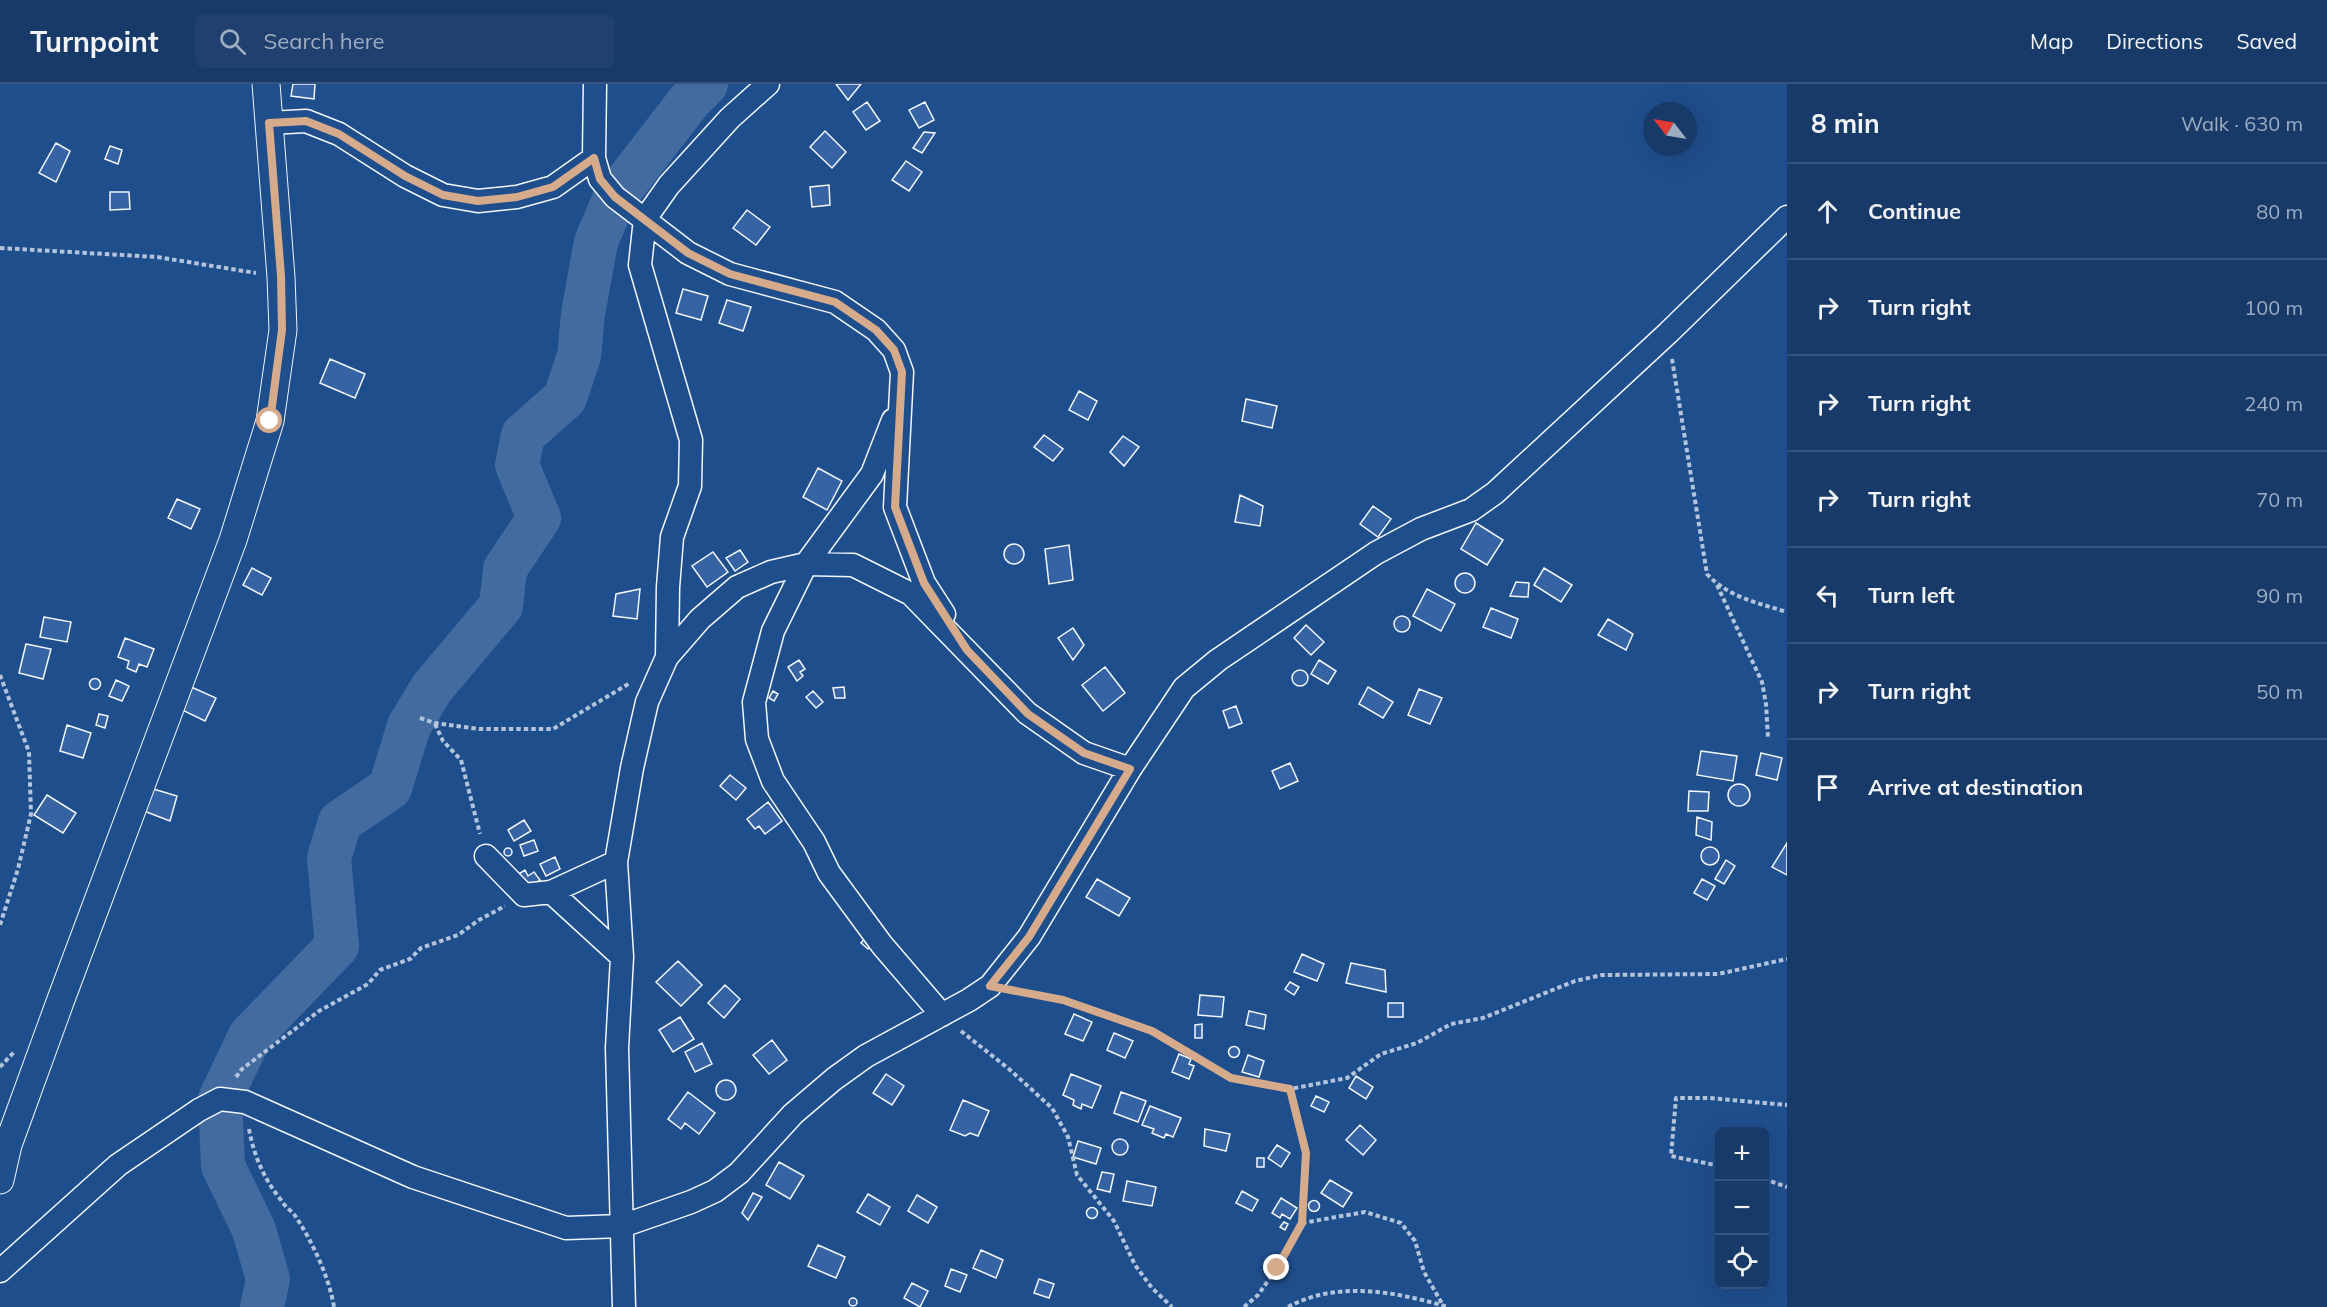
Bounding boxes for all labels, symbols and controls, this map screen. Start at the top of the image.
search box [195,14,615,68]
text: Turnpoint [30,24,159,59]
icon: search [216,25,249,58]
text: Search here [264,27,384,55]
text: Map [2030,28,2073,54]
text: Directions [2106,28,2203,54]
text: Saved [2236,28,2297,54]
north arrow [1643,102,1697,156]
text: 8 min [1811,107,1880,140]
text: Walk · 630 m [2181,111,2303,136]
icon: ahead [1811,195,1844,228]
text: Continue [1868,197,1961,225]
text: 80 m [2256,199,2303,224]
icon: right [1811,291,1844,324]
text: Turn right [1868,293,1971,321]
text: 100 m [2244,295,2303,320]
icon: right [1811,387,1844,420]
text: Turn right [1868,389,1971,417]
text: 240 m [2244,391,2303,416]
route start [256,407,282,433]
icon: right [1811,483,1844,516]
text: Turn right [1868,485,1971,513]
text: 70 m [2256,487,2303,512]
icon: left [1811,579,1844,612]
text: Turn left [1868,581,1955,609]
text: 90 m [2256,583,2303,608]
icon: right [1811,675,1844,708]
text: Turn right [1868,677,1971,705]
text: 50 m [2256,679,2303,704]
icon: arrive [1811,771,1844,804]
text: Arrive at destination [1868,773,2083,801]
map controls [1715,1127,1769,1289]
button: + [1715,1127,1769,1181]
button: − [1715,1181,1769,1235]
button: locate [1715,1235,1769,1289]
route end [1263,1254,1289,1280]

